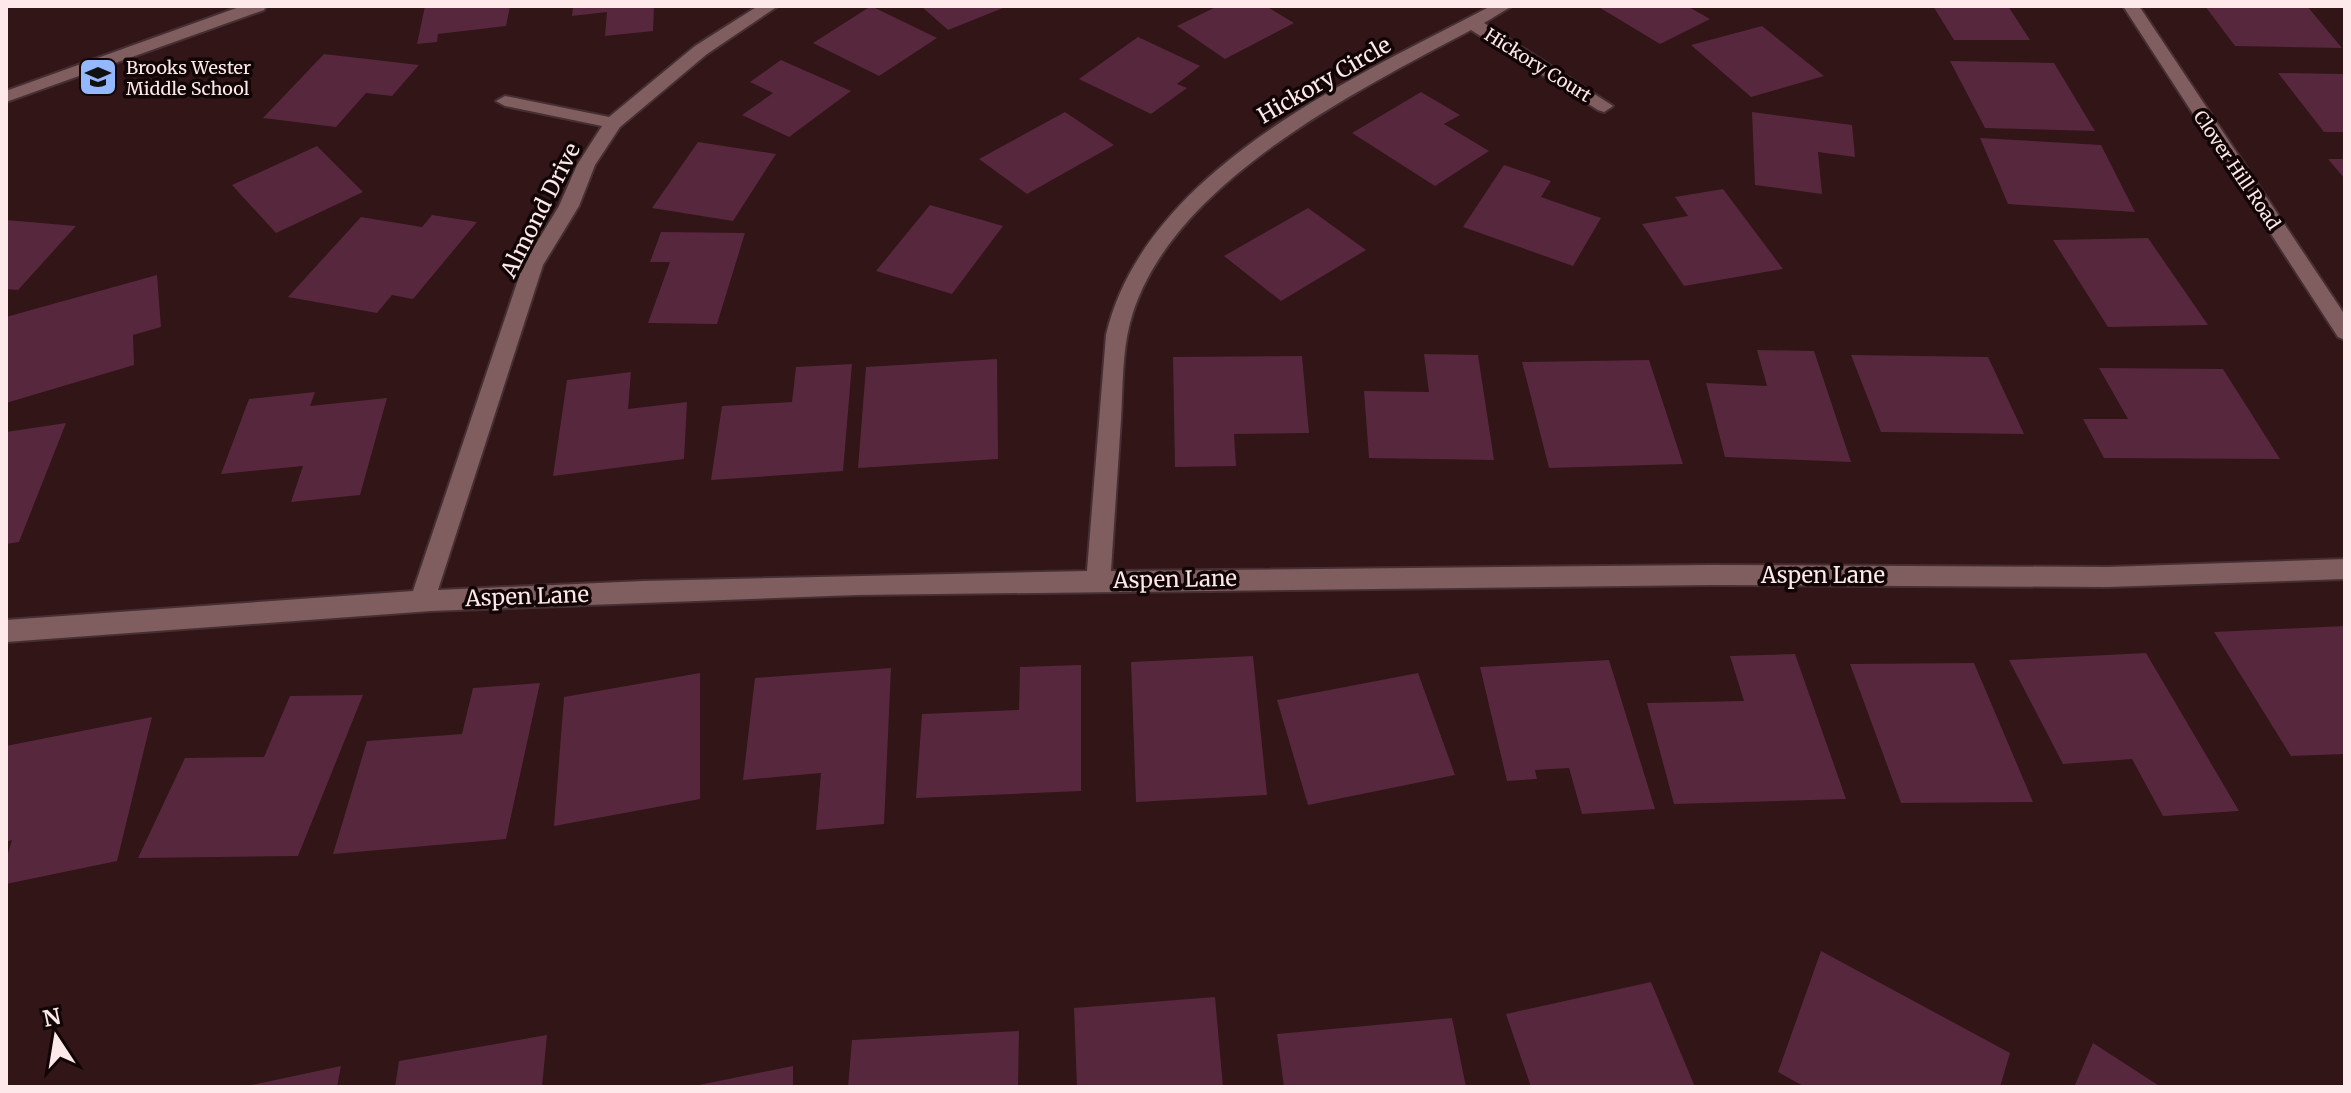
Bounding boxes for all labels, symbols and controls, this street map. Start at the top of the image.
street label: Hickory Court [1480,23,1596,107]
street label: Hickory Circle [1252,30,1396,130]
school or university icon: Brooks Wester Middle School [77,56,119,98]
place label: Brooks Wester Middle School [126,56,251,100]
street label: Clover Hill Road [2189,106,2285,234]
street label: Almond Drive [494,138,586,283]
street label: Aspen Lane [1760,561,1885,589]
street label: Aspen Lane [1112,564,1237,594]
street label: Aspen Lane [464,580,589,612]
north arrow [16,997,96,1077]
text: N [40,1002,64,1033]

